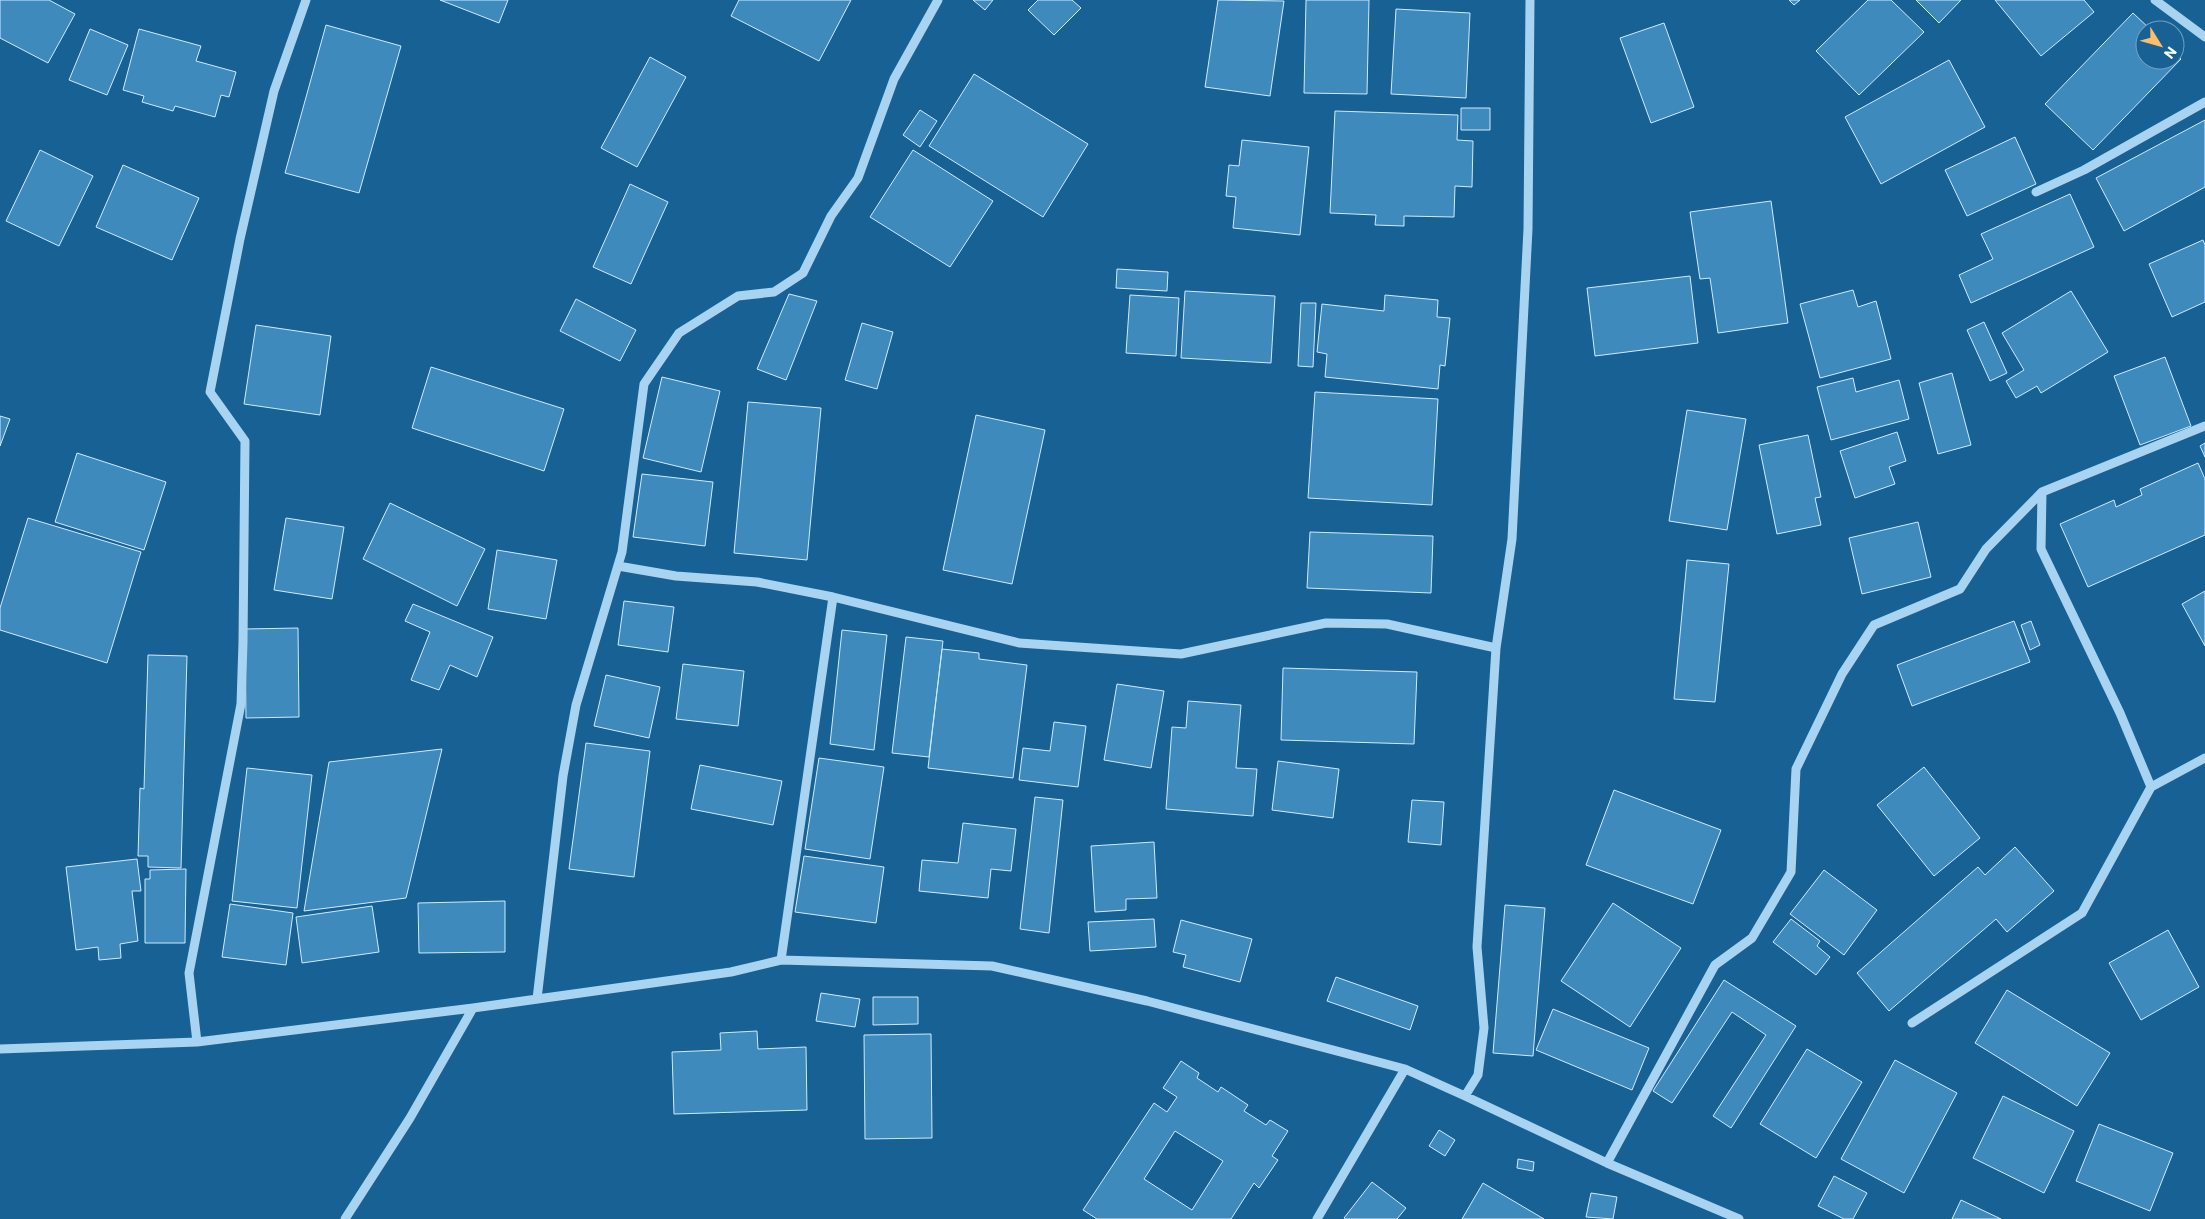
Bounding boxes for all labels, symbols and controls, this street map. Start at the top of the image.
north arrow [2135,20,2185,70]
text: N [2161,44,2181,62]

